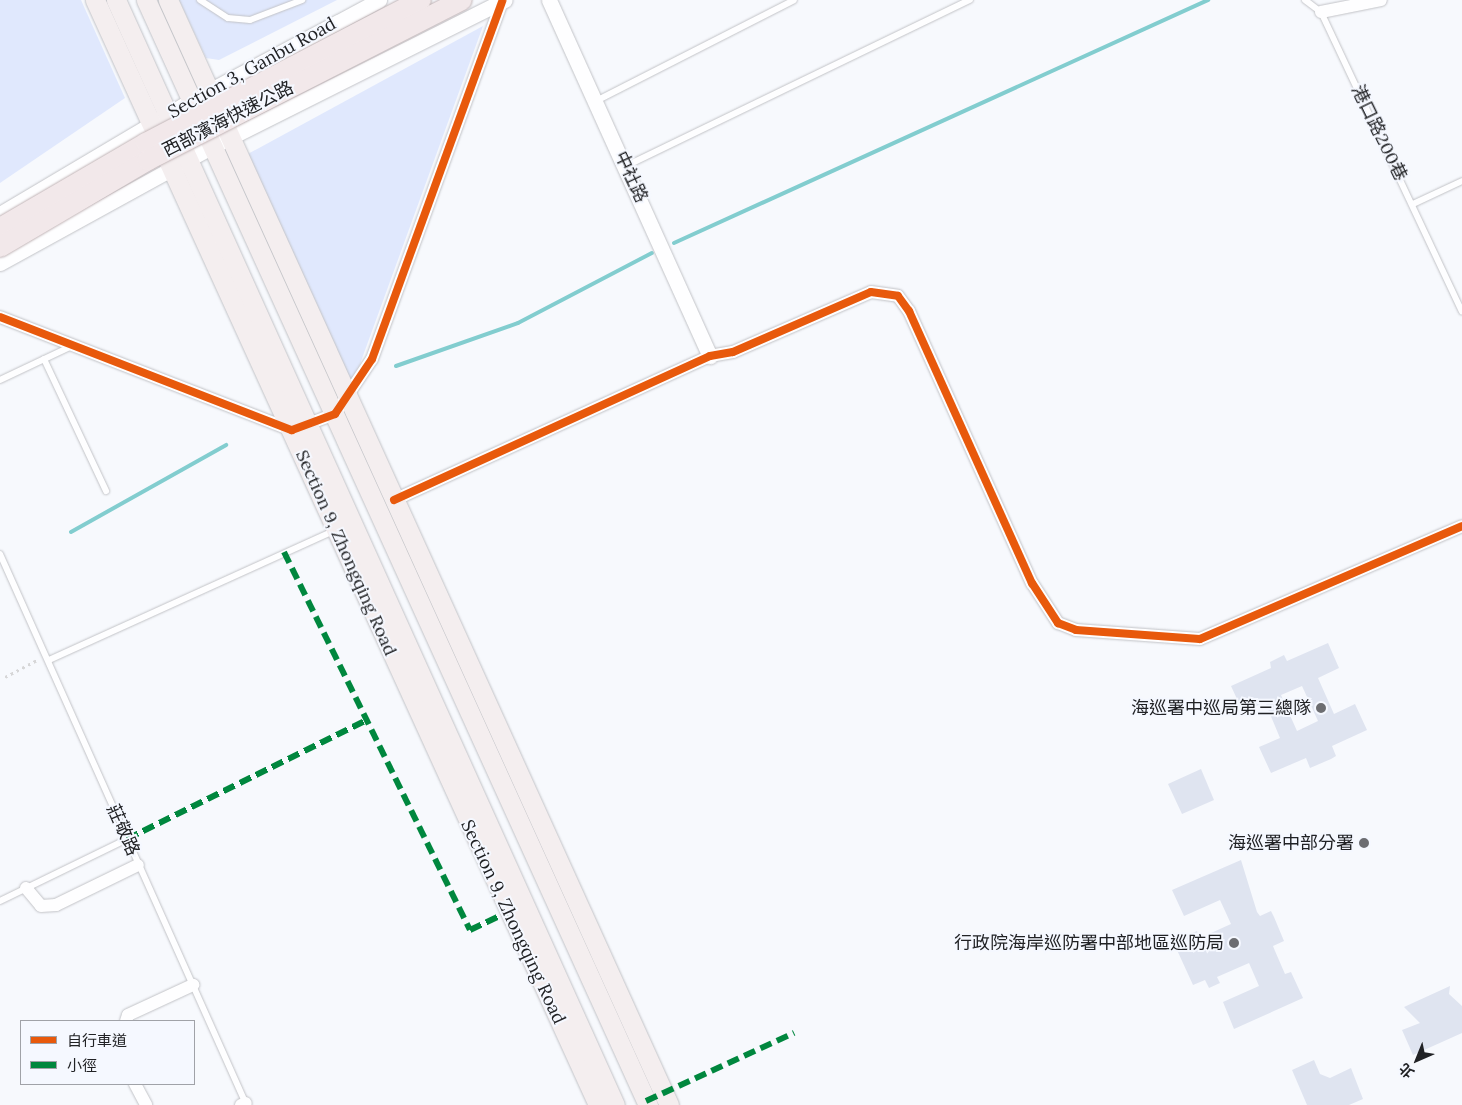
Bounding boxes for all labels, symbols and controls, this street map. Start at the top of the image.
street label: Section 3, Ganbu Road [164,13,340,123]
street label: 西部濱海快速公路 [159,77,297,161]
street label: 港口路200巷 [1346,82,1412,184]
street label: 中社路 [610,148,652,206]
street label: Section 9, Zhongqing Road [291,447,401,659]
place label: 海巡署中巡局第三總隊 [1131,697,1311,719]
marker: 海巡署中巡局第三總隊 [1315,702,1327,714]
street label: 莊敬路 [102,801,144,859]
street label: Section 9, Zhongqing Road [456,816,570,1028]
place label: 海巡署中部分署 [1228,832,1354,854]
marker: 海巡署中部分署 [1358,837,1370,849]
place label: 行政院海岸巡防署中部地區巡防局 [954,932,1224,954]
marker: 行政院海岸巡防署中部地區巡防局 [1228,937,1240,949]
legend [20,1020,195,1085]
text: 自行車道 [67,1031,127,1050]
north arrow [1392,1035,1442,1085]
text: 小徑 [67,1056,97,1075]
text: 北 [1395,1059,1418,1082]

